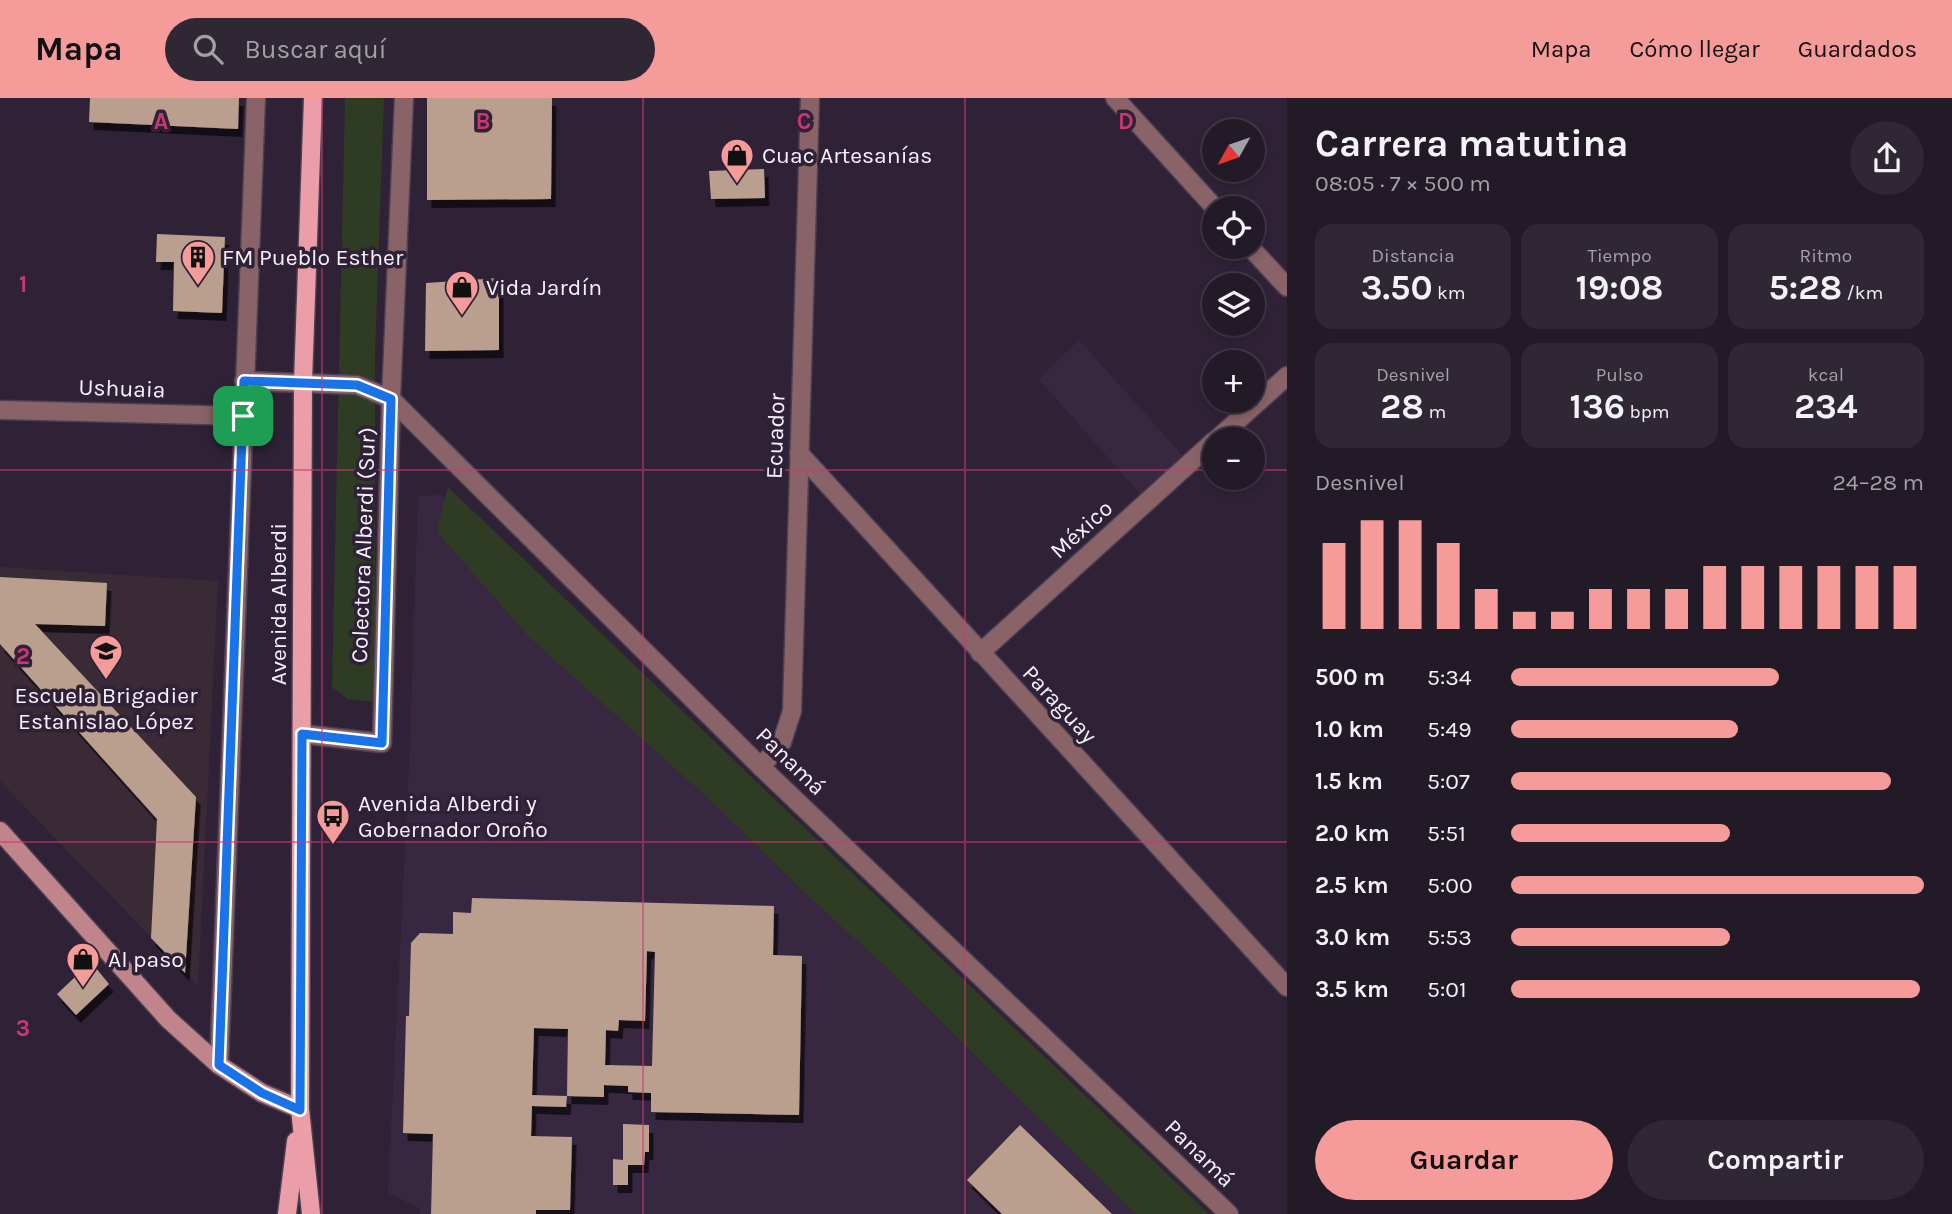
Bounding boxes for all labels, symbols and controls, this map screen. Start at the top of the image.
search box [165,18,655,81]
text: Mapa [35,30,123,68]
icon: search [189,30,227,68]
text: Buscar aquí [245,34,386,65]
text: Mapa [1531,35,1591,63]
text: Cómo llegar [1629,35,1760,63]
text: Guardados [1798,35,1917,63]
text: A [154,108,168,135]
text: B [476,108,490,135]
text: C [797,108,811,135]
text: D [1118,108,1134,135]
north arrow [1202,119,1265,182]
map controls [1202,119,1265,490]
text: Carrera matutina [1315,121,1629,166]
button: share [1850,121,1924,195]
shop icon: Cuac Artesanías [718,136,756,185]
place label: Cuac Artesanías [762,142,932,169]
text: 08:05 · 7 × 500 m [1315,170,1491,197]
button: locate [1202,196,1265,259]
building icon: FM Pueblo Esther [179,238,217,287]
place label: FM Pueblo Esther [222,244,404,271]
text: Distancia [1372,245,1455,267]
text: Tiempo [1587,245,1652,267]
text: Ritmo [1800,245,1852,267]
text: 3.50 [1361,267,1433,308]
text: 19:08 [1575,267,1664,308]
text: 5:28 [1768,267,1842,308]
shop icon: Vida Jardín [443,268,481,317]
text: 1 [19,271,27,298]
button: layers [1202,273,1265,336]
place label: Vida Jardín [486,274,602,301]
text: km [1433,282,1466,304]
text: /km [1842,282,1883,304]
button: + [1202,350,1265,413]
text: Desnivel [1376,364,1450,386]
text: Pulso [1596,364,1643,386]
text: kcal [1808,364,1844,386]
street label: Ushuaia [78,373,166,404]
pin [213,386,273,446]
text: 28 [1380,386,1424,427]
text: 136 [1569,386,1625,427]
text: 234 [1794,386,1858,427]
street label: Ecuador [761,392,791,479]
icon: arrive [224,397,262,435]
text: m [1424,401,1446,423]
text: bpm [1625,401,1670,423]
street label: Colectora Alberdi (Sur) [346,426,381,664]
button: − [1202,427,1265,490]
text: Desnivel [1315,469,1405,496]
text: 24–28 m [1833,469,1924,496]
street label: México [1045,494,1118,564]
street label: Avenida Alberdi [265,523,292,685]
school or university icon: Escuela Brigadier Estanislao López [87,632,125,681]
text: 2 [16,643,30,670]
street label: Paraguay [1017,660,1103,749]
text: 500 m [1315,664,1385,691]
text: 5:34 [1427,664,1472,691]
place label: Escuela Brigadier Estanislao López [15,682,198,735]
text: 1.0 km [1315,716,1384,743]
text: 5:49 [1427,716,1471,743]
street label: Panamá [750,722,831,801]
text: 1.5 km [1315,768,1383,795]
text: 5:07 [1427,768,1470,795]
place label: Avenida Alberdi y Gobernador Oroño [358,790,548,843]
bus stop icon: Avenida Alberdi y Gobernador Oroño [314,797,352,846]
text: 2.0 km [1315,820,1390,847]
text: 5:51 [1427,820,1466,847]
text: 2.5 km [1315,872,1389,899]
text: 5:00 [1427,872,1473,899]
text: 3.0 km [1315,924,1390,951]
text: 5:53 [1427,924,1472,951]
shop icon: Al paso [64,940,102,989]
place label: Al paso [108,946,184,973]
text: 3.5 km [1315,976,1389,1003]
text: 5:01 [1427,976,1467,1003]
text: 3 [16,1015,30,1042]
street label: Panamá [1159,1114,1240,1193]
button: Guardar [1315,1120,1613,1200]
button: Compartir [1627,1120,1924,1200]

